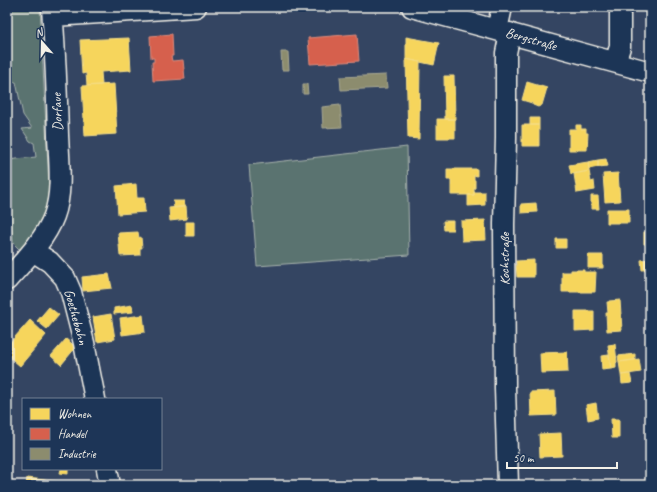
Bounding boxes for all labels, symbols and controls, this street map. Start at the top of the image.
north arrow [22,22,62,62]
text: N [33,24,46,40]
street label: Bergstraße [504,24,560,55]
street label: Dorfaue [48,91,66,131]
street label: Kochstraße [496,231,513,285]
street label: Goethebahn [60,287,92,347]
legend [22,398,162,470]
text: Wohnen [58,406,92,422]
text: Handel [58,426,88,442]
scale bar [507,444,617,470]
text: Industrie [58,446,97,462]
text: 50 m [513,450,535,466]

